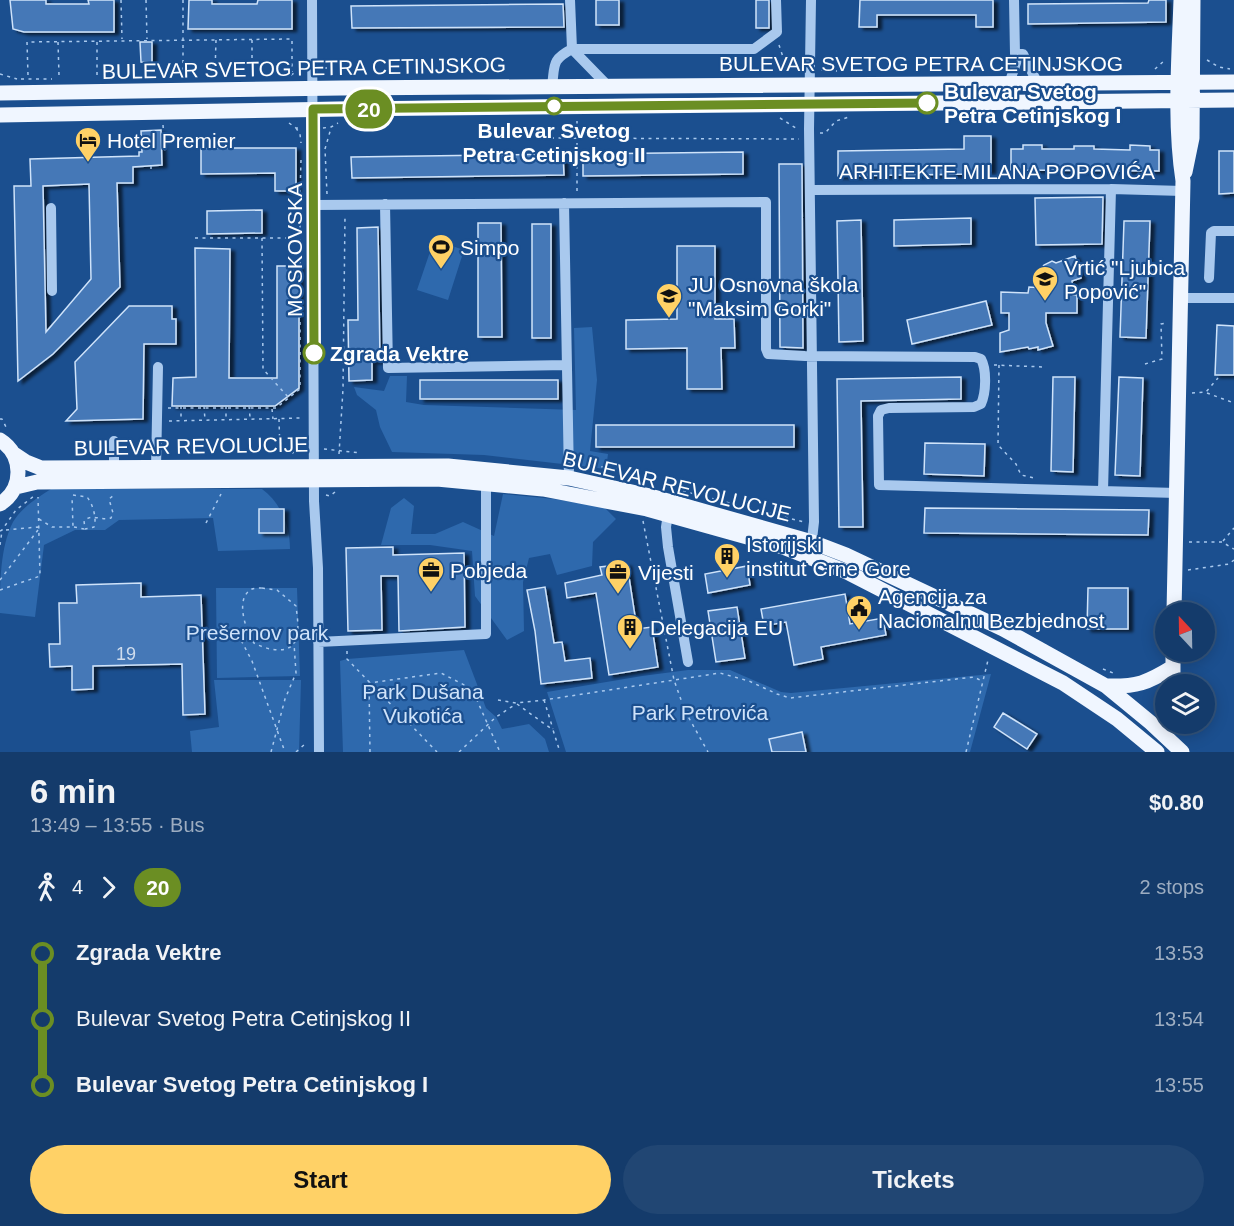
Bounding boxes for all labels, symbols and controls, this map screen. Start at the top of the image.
street label: BULEVAR SVETOG PETRA CETINJSKOG [719,52,1123,75]
street label: BULEVAR SVETOG PETRA CETINJSKOG [102,53,506,83]
place label: Bulevar Svetog Petra Cetinjskog I [944,80,1121,127]
line badge: 20 [342,90,396,128]
marker: Bulevar Svetog Petra Cetinjskog I [916,92,938,114]
marker: Bulevar Svetog Petra Cetinjskog II [545,97,563,115]
text: 20 [357,98,381,121]
place label: Bulevar Svetog Petra Cetinjskog II [462,119,646,166]
hotel icon: Hotel Premier [73,125,103,163]
place label: Hotel Premier [107,129,235,152]
street label: ARHITEKTE MILANA POPOVIĆA [839,160,1155,183]
street label: MOSKOVSKA [283,183,306,317]
sports icon: Simpo [426,232,456,270]
place label: Simpo [460,236,520,259]
place label: Vrtić "Ljubica Popović" [1064,256,1185,303]
school or university icon: Vrtić "Ljubica Popović" [1030,264,1060,302]
place label: JU Osnovna škola "Maksim Gorki" [688,273,859,320]
school or university icon: JU Osnovna škola "Maksim Gorki" [654,281,684,319]
marker: Zgrada Vektre [303,342,325,364]
place label: Zgrada Vektre [330,342,469,365]
street label: BULEVAR REVOLUCIJE [74,432,308,460]
street label: BULEVAR REVOLUCIJE [561,447,793,525]
place label: Istorijski institut Crne Gore [746,533,911,580]
building icon: Istorijski institut Crne Gore [712,541,742,579]
office icon: Pobjeda [416,555,446,593]
office icon: Vijesti [603,557,633,595]
place label: Pobjeda [450,559,527,582]
place label: Vijesti [638,561,694,584]
place label: Agencija za Nacionalnu Bezbjednost [878,585,1105,632]
public building icon: Agencija za Nacionalnu Bezbjednost [844,593,874,631]
north arrow [1155,602,1215,662]
map controls [1155,602,1215,734]
building icon: Delegacija EU [615,612,645,650]
place label: Delegacija EU [650,616,783,639]
park label: Prešernov park [186,621,329,644]
house number: 19 [116,644,136,664]
button: layers [1155,674,1215,734]
park label: Park Dušana Vukotića [362,680,484,727]
park label: Park Petrovića [632,701,769,724]
text: 6 min [30,773,116,810]
text: $0.80 [1149,790,1204,815]
text: 13:49 – 13:55 · Bus [30,814,205,836]
icon: walk [30,871,63,904]
icon: forward [92,871,125,904]
text: 4 [72,876,83,898]
text: 20 [146,876,169,899]
text: 2 stops [1140,876,1204,898]
text: Zgrada Vektre [76,940,222,965]
text: 13:53 [1154,942,1204,964]
text: Bulevar Svetog Petra Cetinjskog II [76,1006,411,1031]
text: 13:54 [1154,1008,1204,1030]
text: Bulevar Svetog Petra Cetinjskog I [76,1072,428,1097]
text: 13:55 [1154,1074,1204,1096]
button: Start [30,1145,611,1214]
button: Tickets [623,1145,1204,1214]

